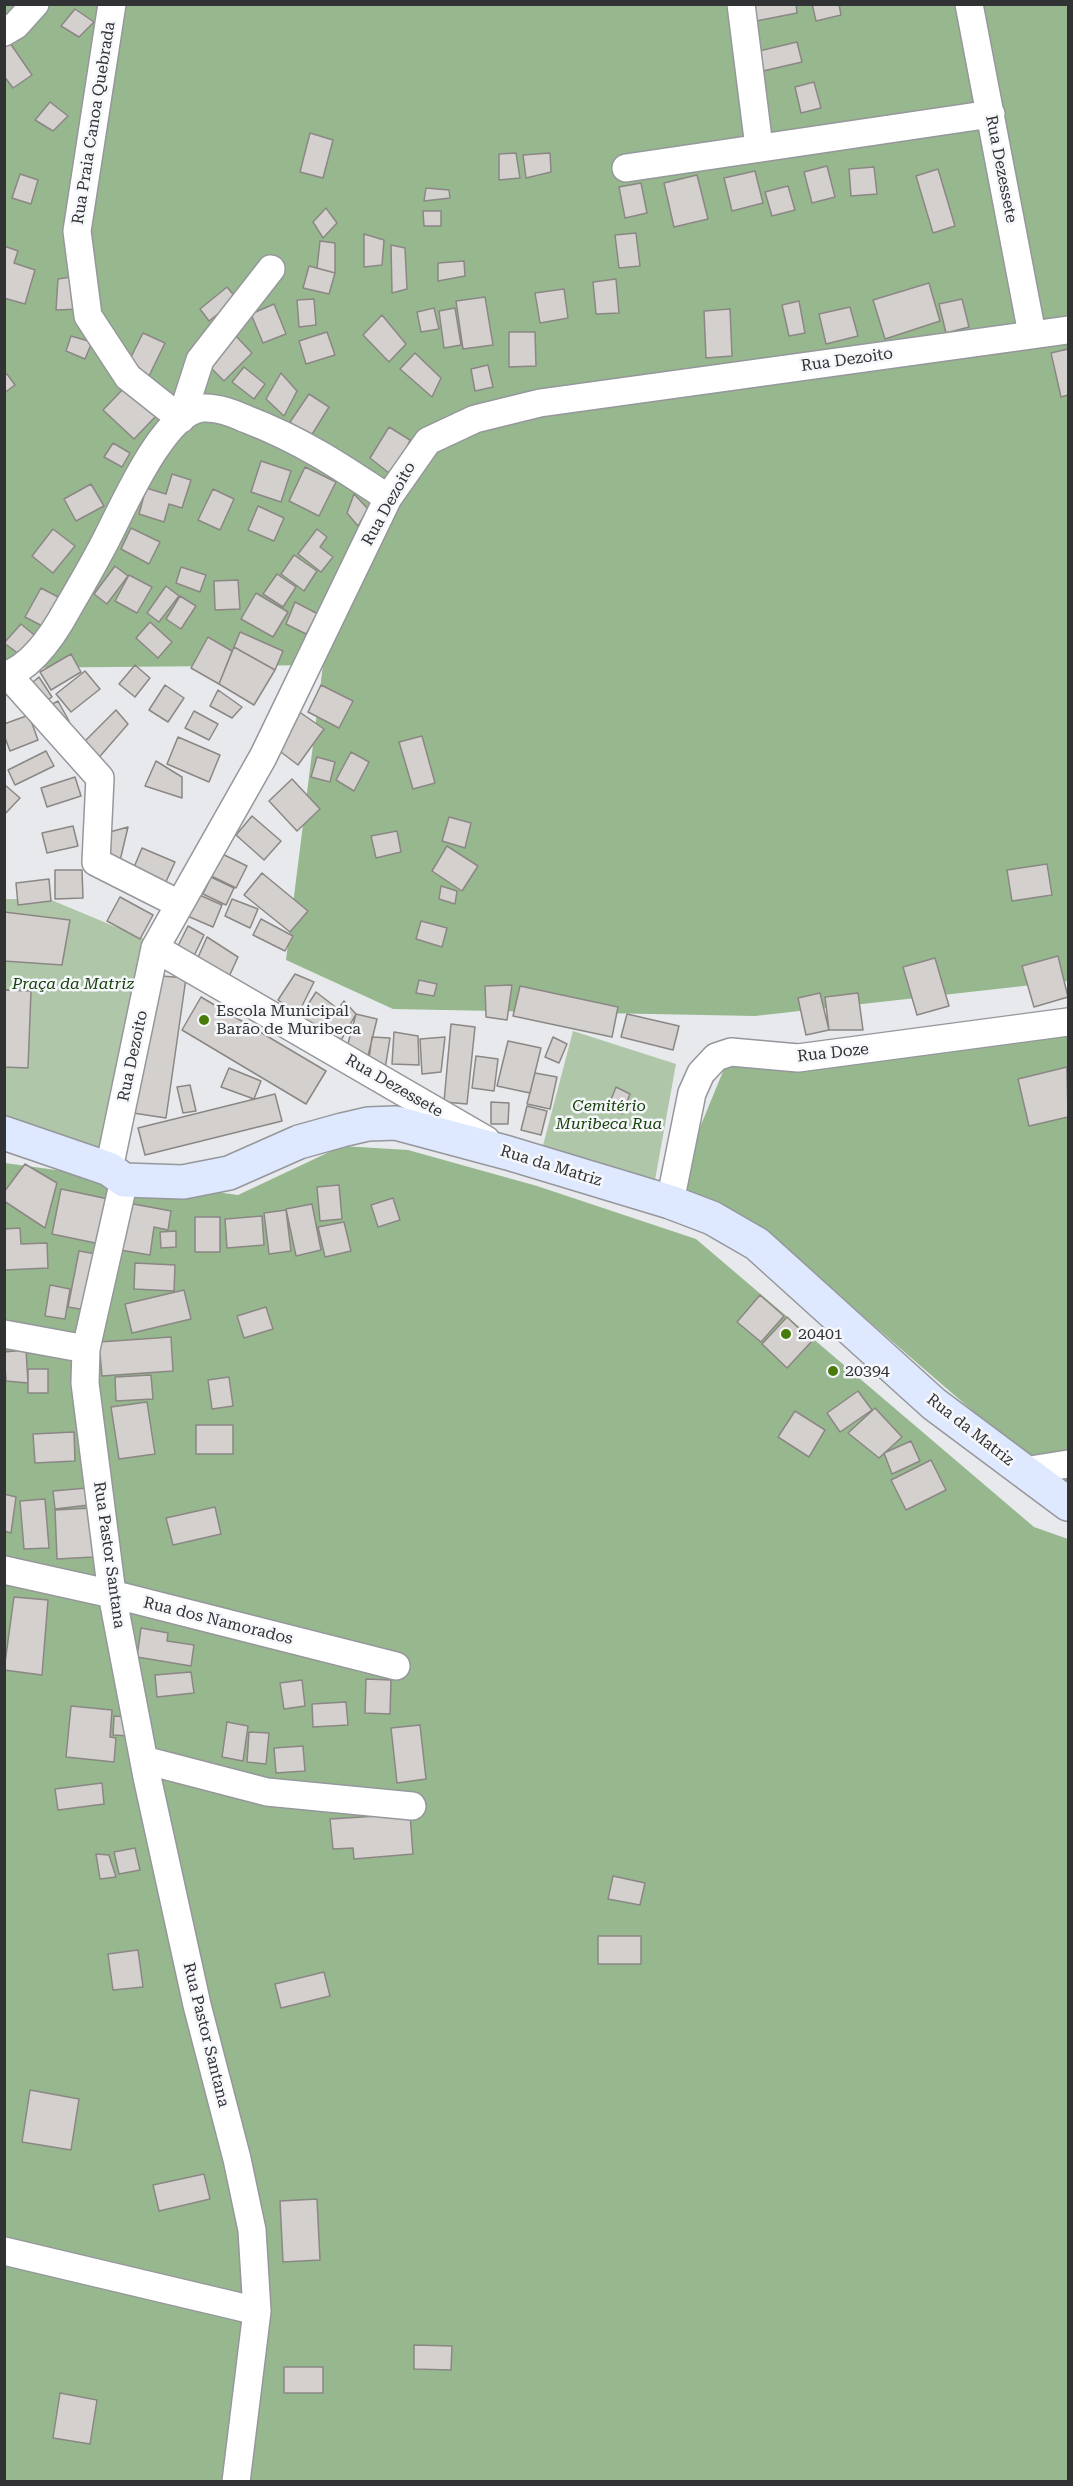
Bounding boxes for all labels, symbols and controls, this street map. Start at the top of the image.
street label: Rua Praia Canoa Quebrada [68,20,120,226]
street label: Rua Dezessete [981,113,1021,225]
street label: Rua Dezoito [800,344,894,376]
street label: Rua Dezoito [358,459,420,549]
park label: Praça da Matriz [12,974,134,994]
place label: Escola Municipal Barão de Muribeca [216,1001,361,1039]
street label: Rua Dezoito [114,1009,152,1103]
marker: Escola Municipal Barão de Muribeca [197,1013,211,1027]
street label: Rua Doze [796,1040,870,1066]
street label: Rua Dezessete [342,1050,446,1122]
park label: Cemitério Muribeca Rua [556,1096,662,1134]
street label: Rua da Matriz [498,1141,604,1191]
place label: 20401 [798,1324,843,1344]
marker: 20401 [779,1327,793,1341]
place label: 20394 [845,1361,890,1381]
marker: 20394 [826,1364,840,1378]
street label: Rua da Matriz [923,1390,1017,1470]
street label: Rua Pastor Santana [89,1480,129,1630]
street label: Rua dos Namorados [141,1593,295,1649]
street label: Rua Pastor Santana [179,1961,233,2109]

